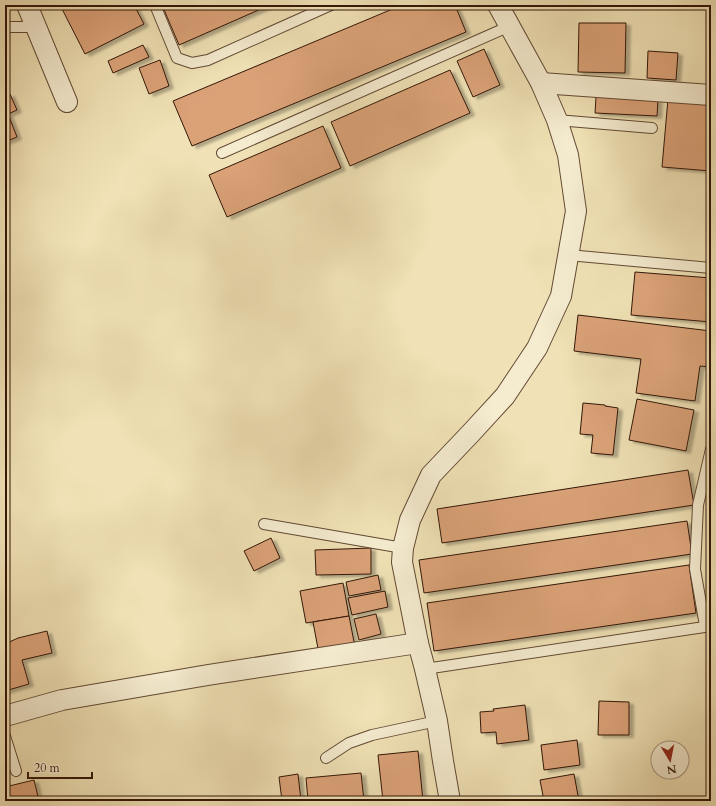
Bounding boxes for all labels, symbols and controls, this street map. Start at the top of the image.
north arrow [650,740,690,780]
scale bar [28,754,92,780]
text: 20 m [34,760,61,776]
text: N [665,761,678,778]

